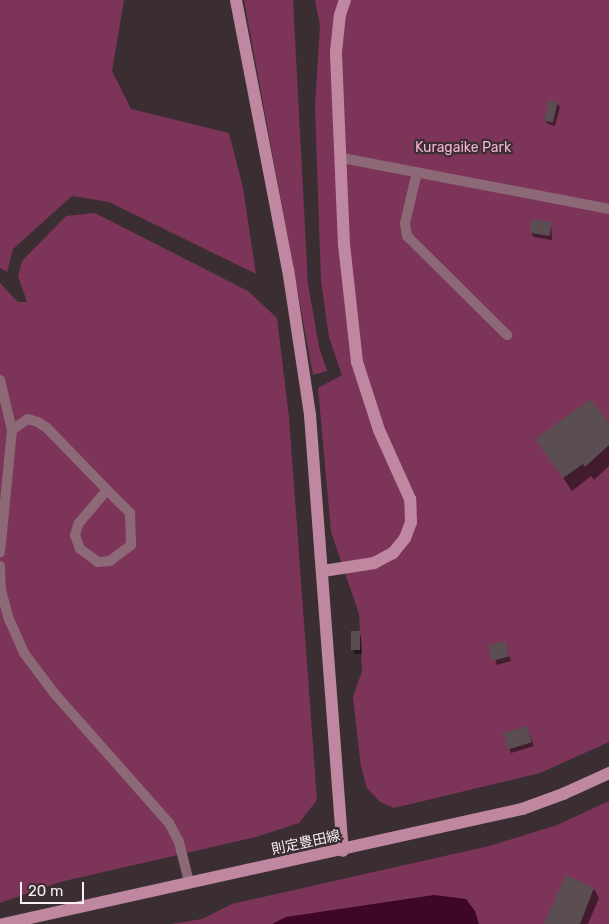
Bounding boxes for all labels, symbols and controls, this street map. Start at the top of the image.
park label: Kuragaike Park [415,140,511,156]
street label: 則定豊田線 [270,828,342,858]
scale bar [22,872,86,904]
text: 20 m [28,882,63,900]

